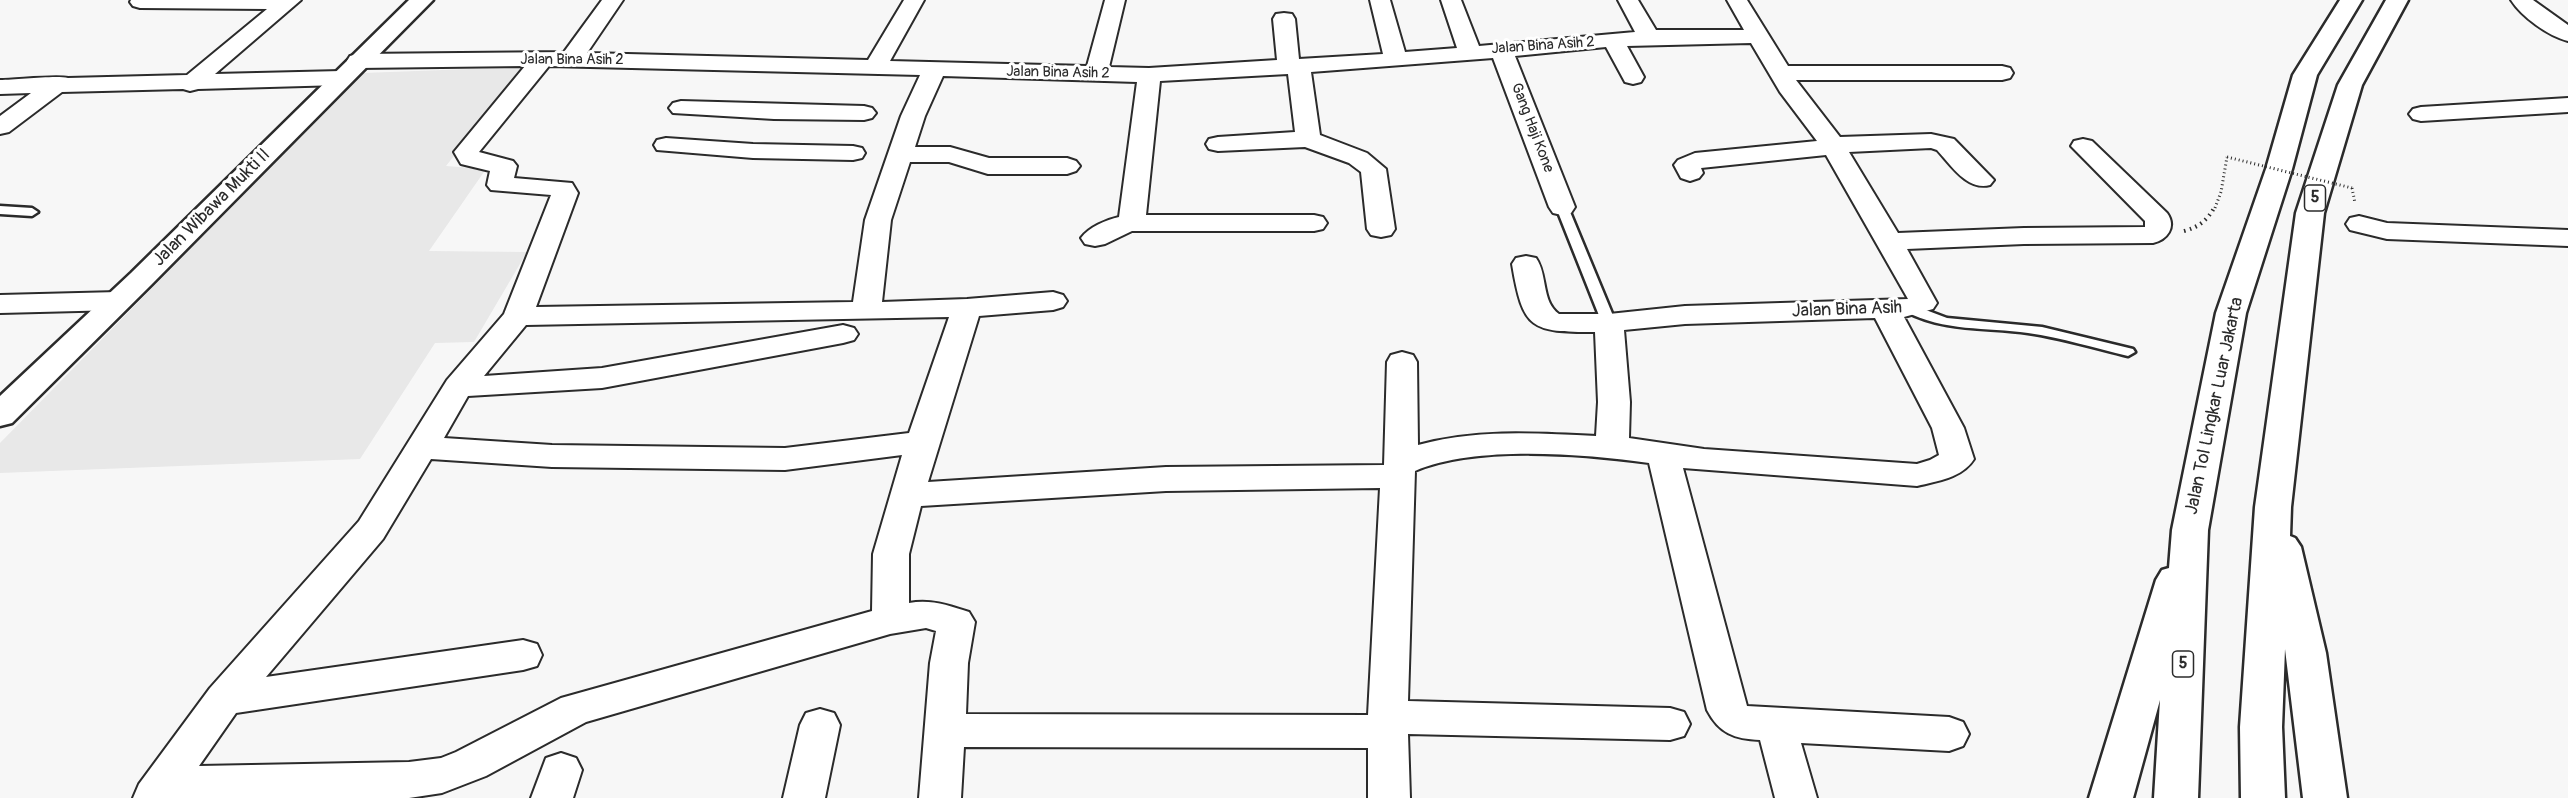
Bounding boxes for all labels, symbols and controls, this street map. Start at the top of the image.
street label: Jalan Bina Asih 2 [1491,33,1595,59]
street label: Jalan Bina Asih 2 [520,51,624,69]
street label: Jalan Bina Asih 2 [1006,63,1110,83]
street label: Gang Haji Kone [1507,81,1557,175]
street label: Jalan Wibawa Mukti II [149,145,275,271]
road number: 5 [2304,185,2326,211]
street label: Jalan Tol Lingkar Luar Jakarta [2181,295,2249,517]
street label: Jalan Bina Asih [1792,297,1902,323]
road number: 5 [2172,651,2194,677]

